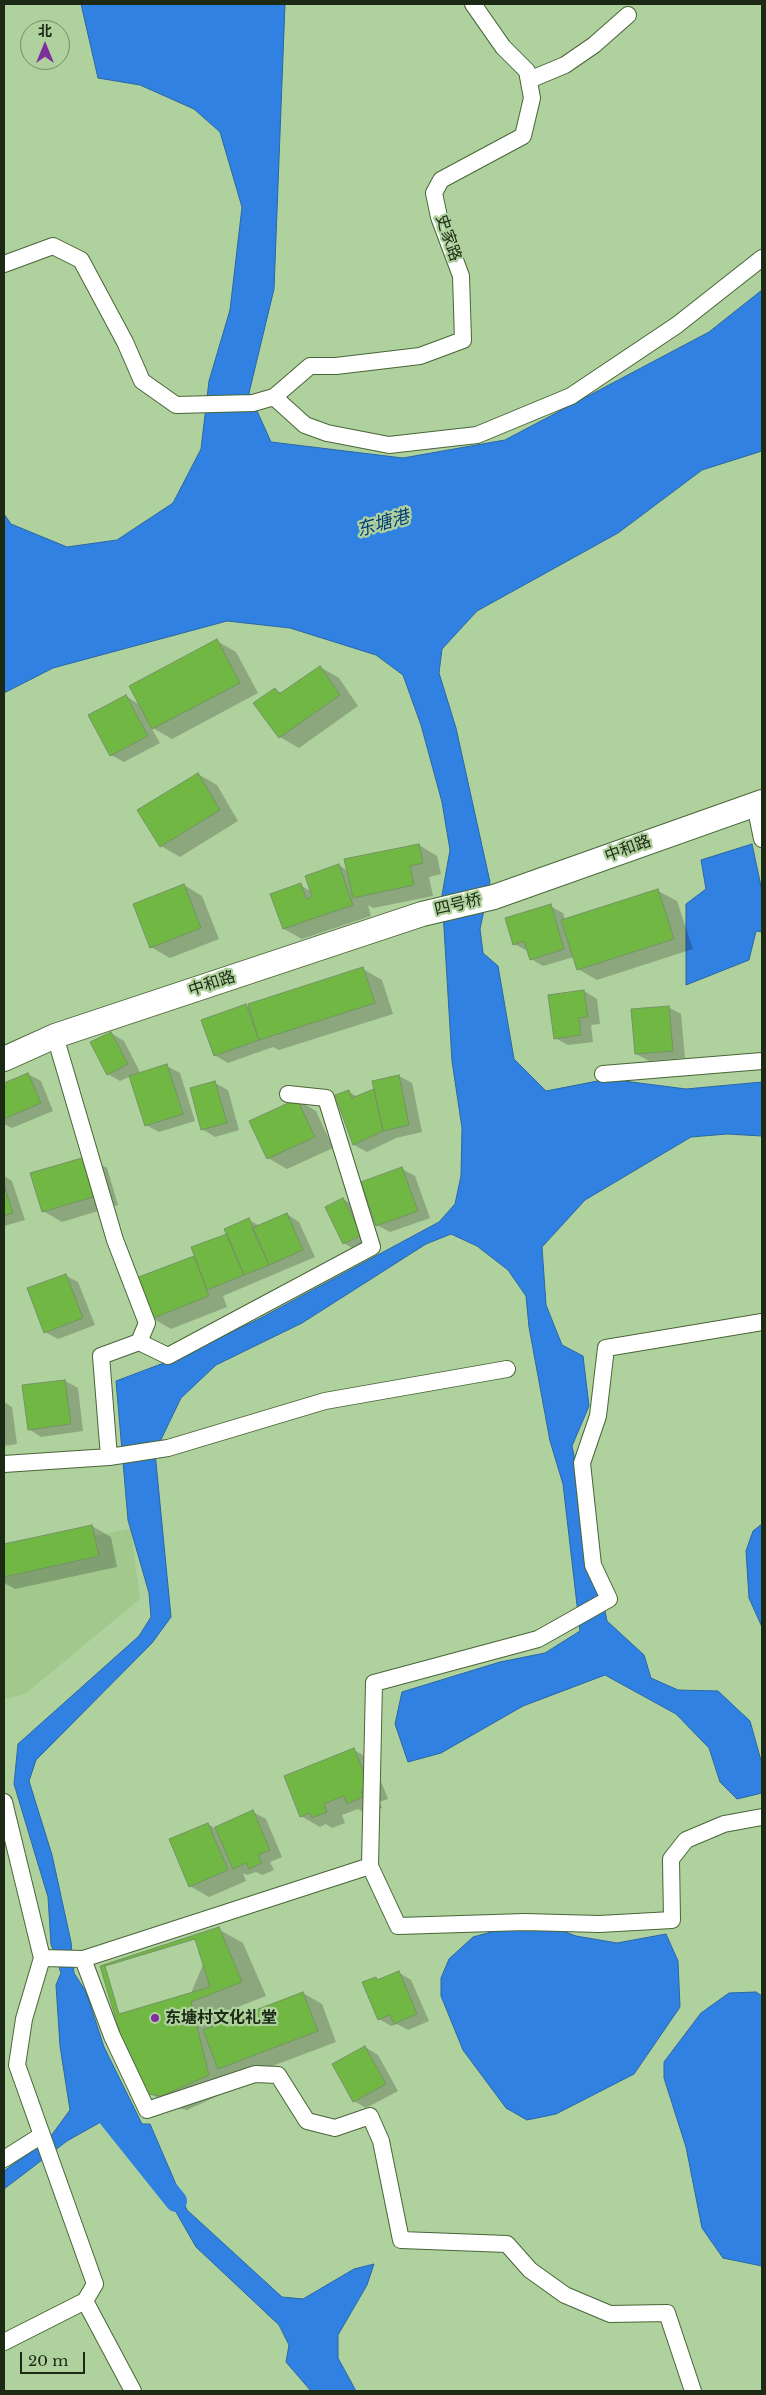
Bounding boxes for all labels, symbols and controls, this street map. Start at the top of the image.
north arrow [20,20,70,70]
text: 北 [38,22,52,40]
street label: 史家路 [431,212,465,264]
water label: 东塘港 [354,506,412,542]
street label: 中和路 [602,832,654,866]
street label: 四号桥 [432,890,484,920]
street label: 中和路 [186,967,238,1001]
place label: 东塘村文化礼堂 [165,2008,277,2028]
marker: 东塘村文化礼堂 [149,2012,161,2024]
scale bar [22,2342,88,2374]
text: 20 m [28,2351,68,2370]

